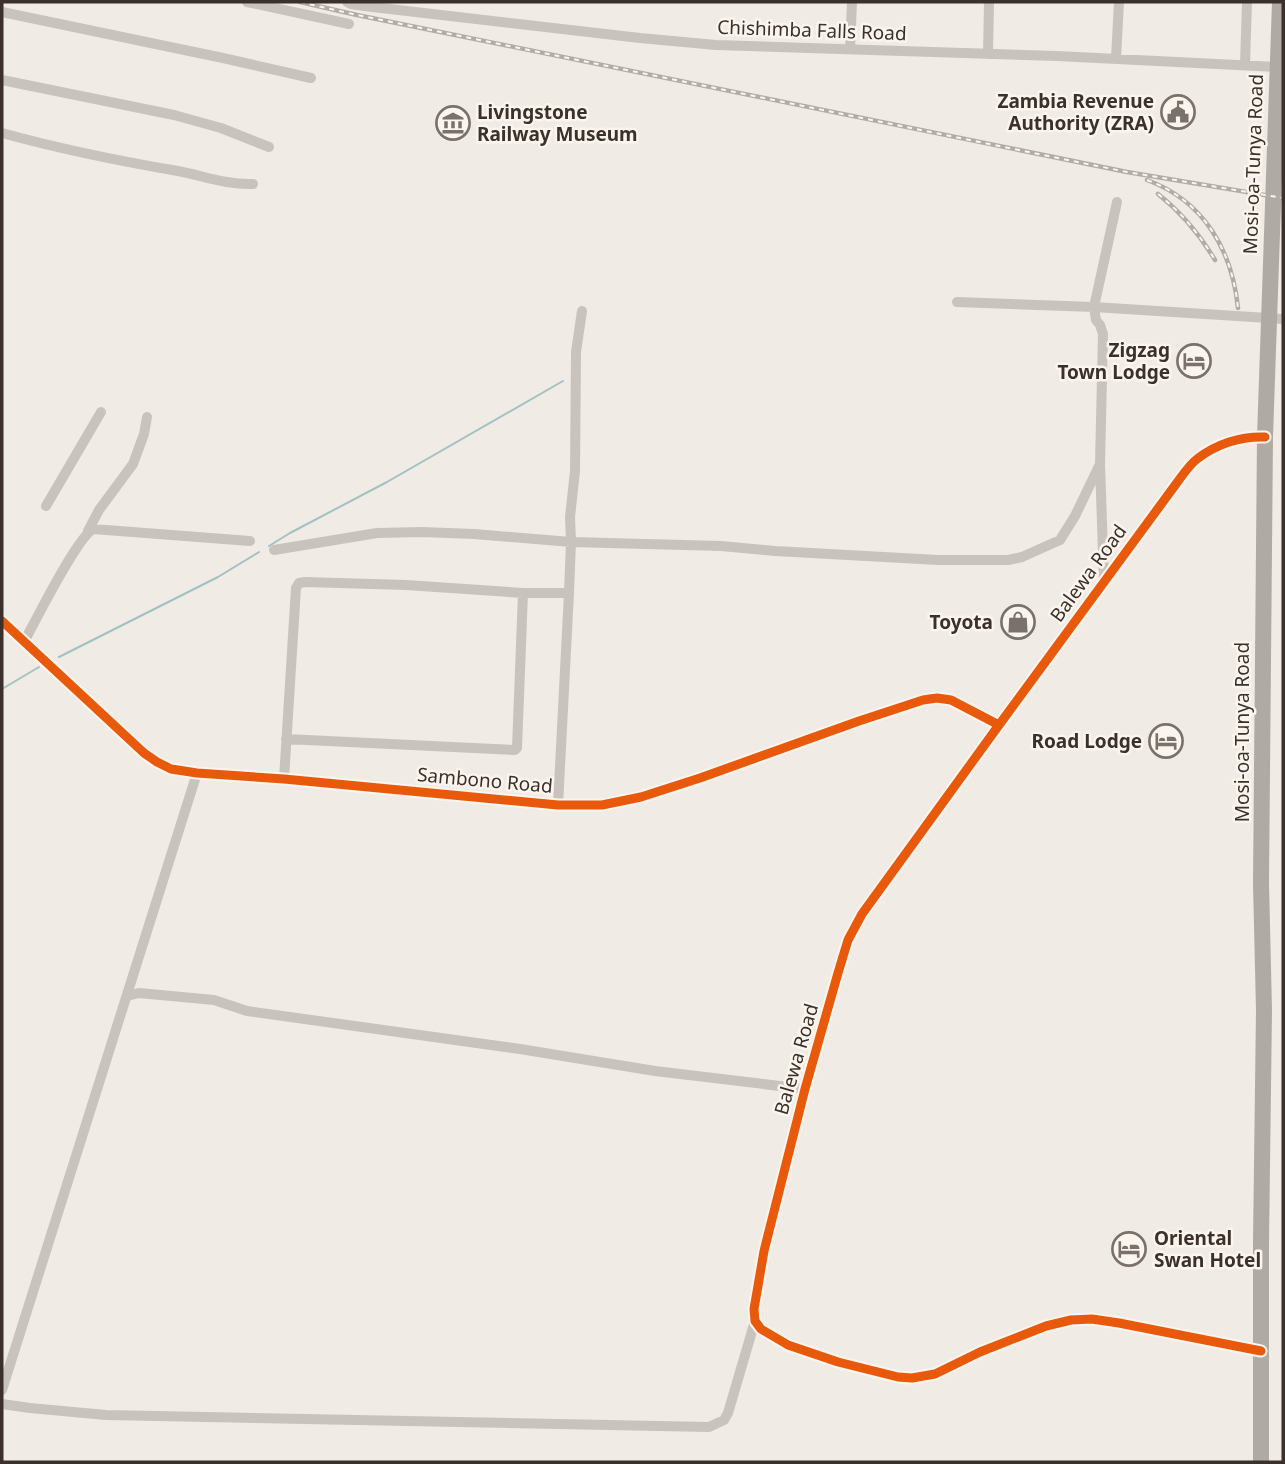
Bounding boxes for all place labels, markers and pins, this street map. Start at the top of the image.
place label: Zambia Revenue Authority (ZRA) [997,88,1154,136]
public building icon: Zambia Revenue Authority (ZRA) [1159,93,1197,131]
place label: Livingstone Railway Museum [477,99,638,147]
museum icon: Livingstone Railway Museum [434,104,472,142]
place label: Zigzag Town Lodge [1057,337,1170,385]
hotel icon: Zigzag Town Lodge [1175,342,1213,380]
shop icon: Toyota [999,603,1037,641]
place label: Toyota [930,609,993,635]
hotel icon: Road Lodge [1147,722,1185,760]
place label: Road Lodge [1031,728,1142,754]
place label: Oriental Swan Hotel [1154,1225,1261,1273]
hotel icon: Oriental Swan Hotel [1110,1230,1148,1268]

